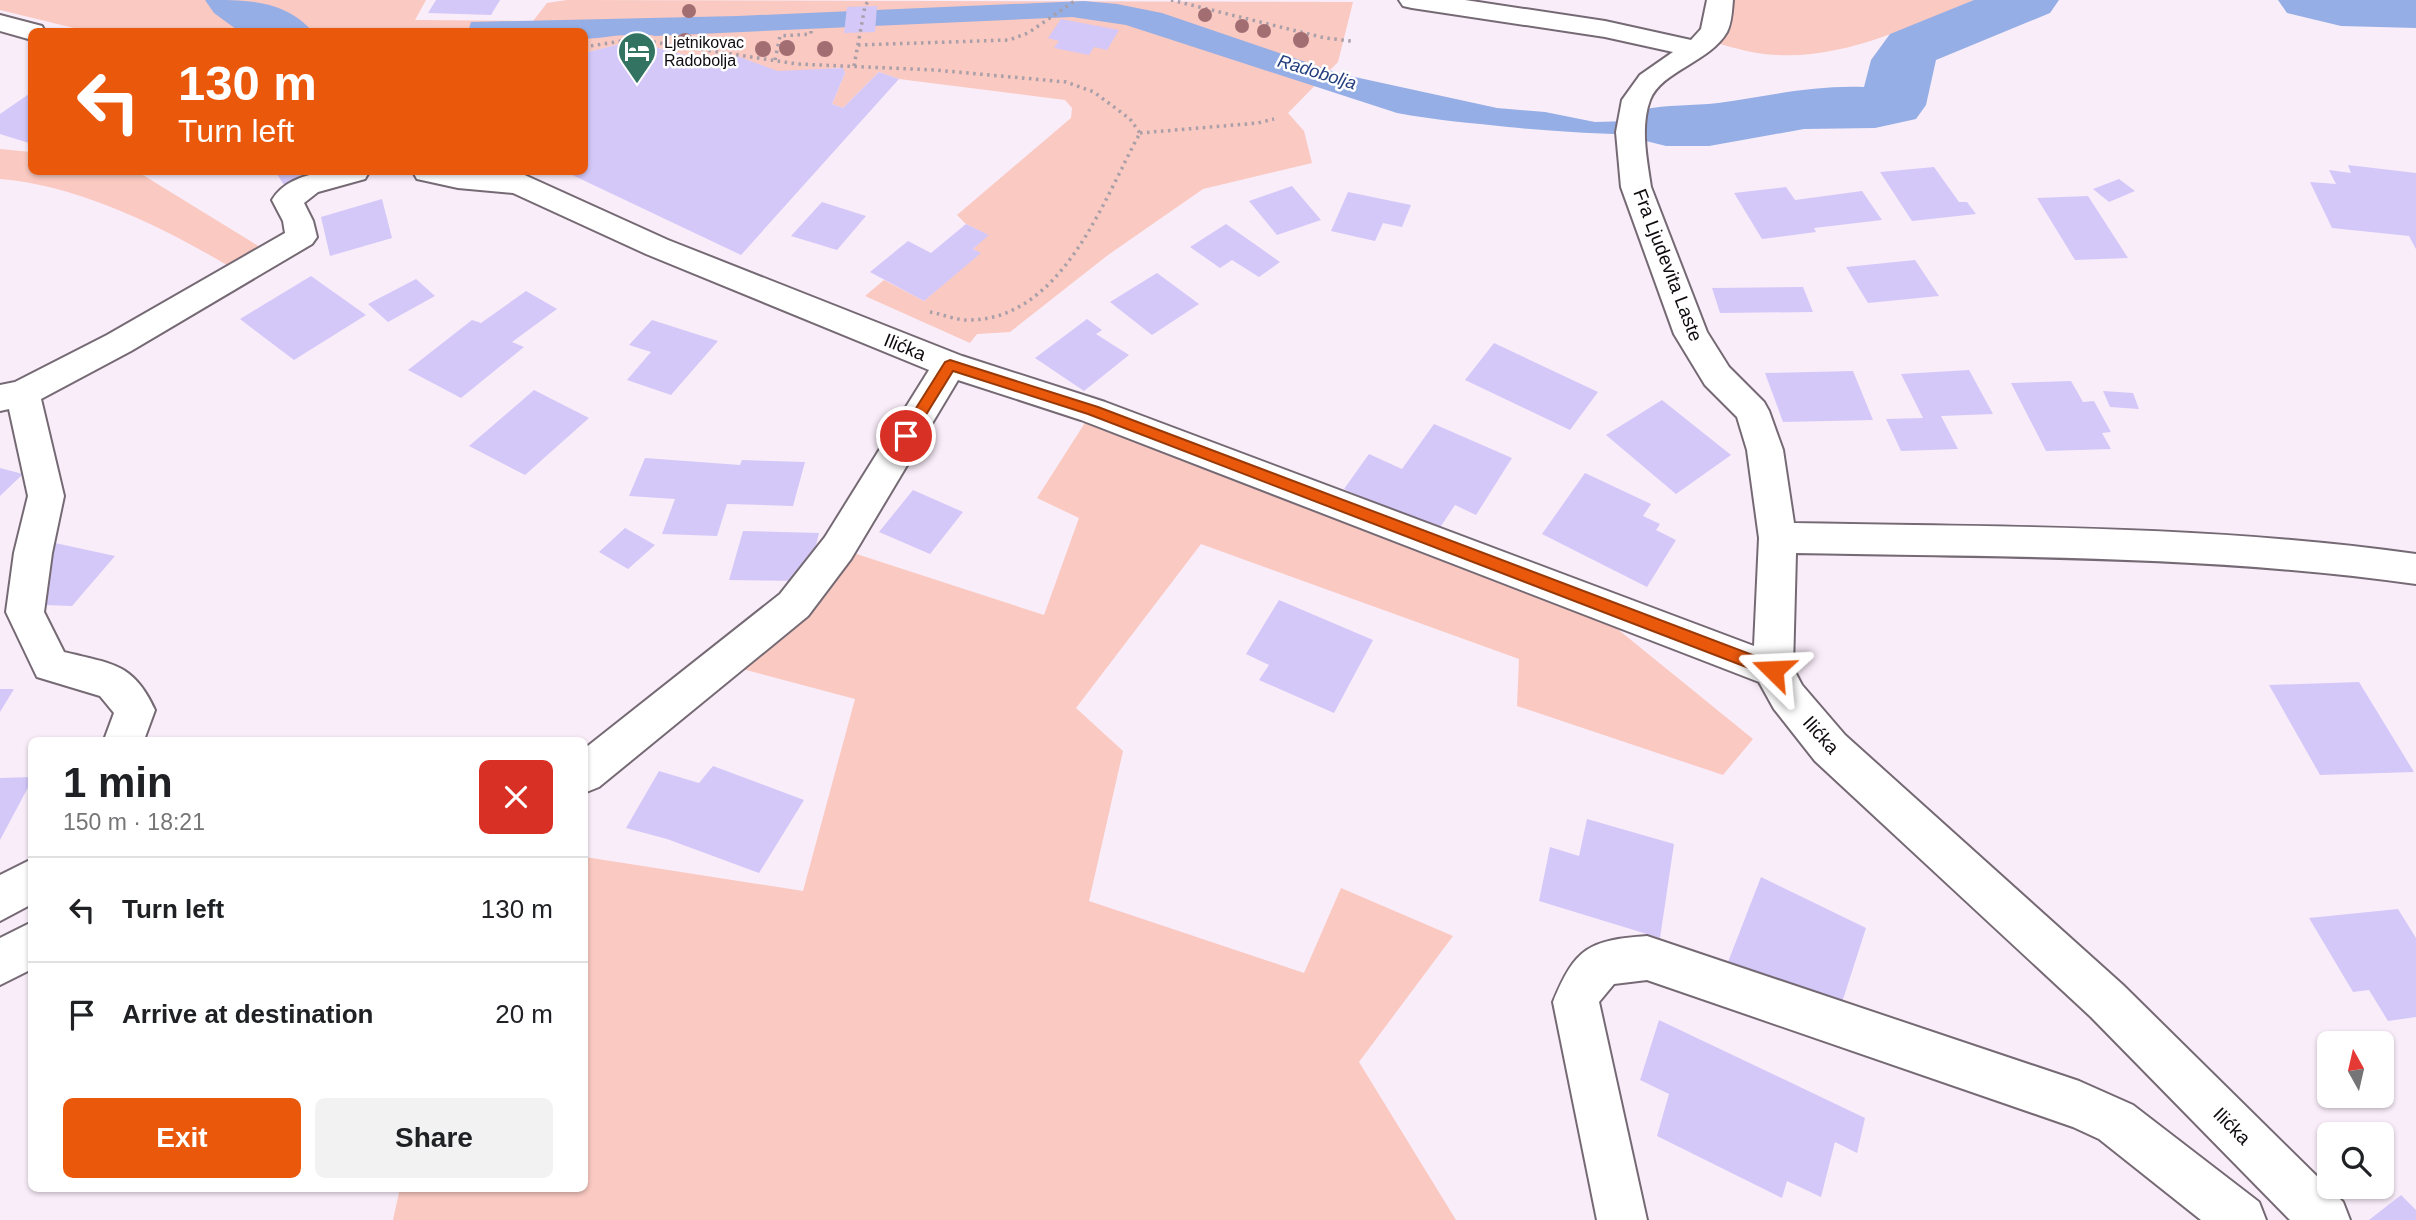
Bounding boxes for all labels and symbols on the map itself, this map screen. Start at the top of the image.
hotel icon: Ljetnikovac Radobolja [616,30,658,85]
place label: Ljetnikovac Radobolja [664,34,744,69]
water label: Radobolja [1275,51,1359,93]
street label: Fra Ljudevita Laste [1629,186,1707,344]
street label: Ilićka [881,329,929,365]
pin [876,406,936,466]
position arrow [1736,633,1810,707]
street label: Ilićka [1799,712,1844,758]
north arrow [2317,1031,2394,1108]
street label: Ilićka [2209,1103,2255,1149]

